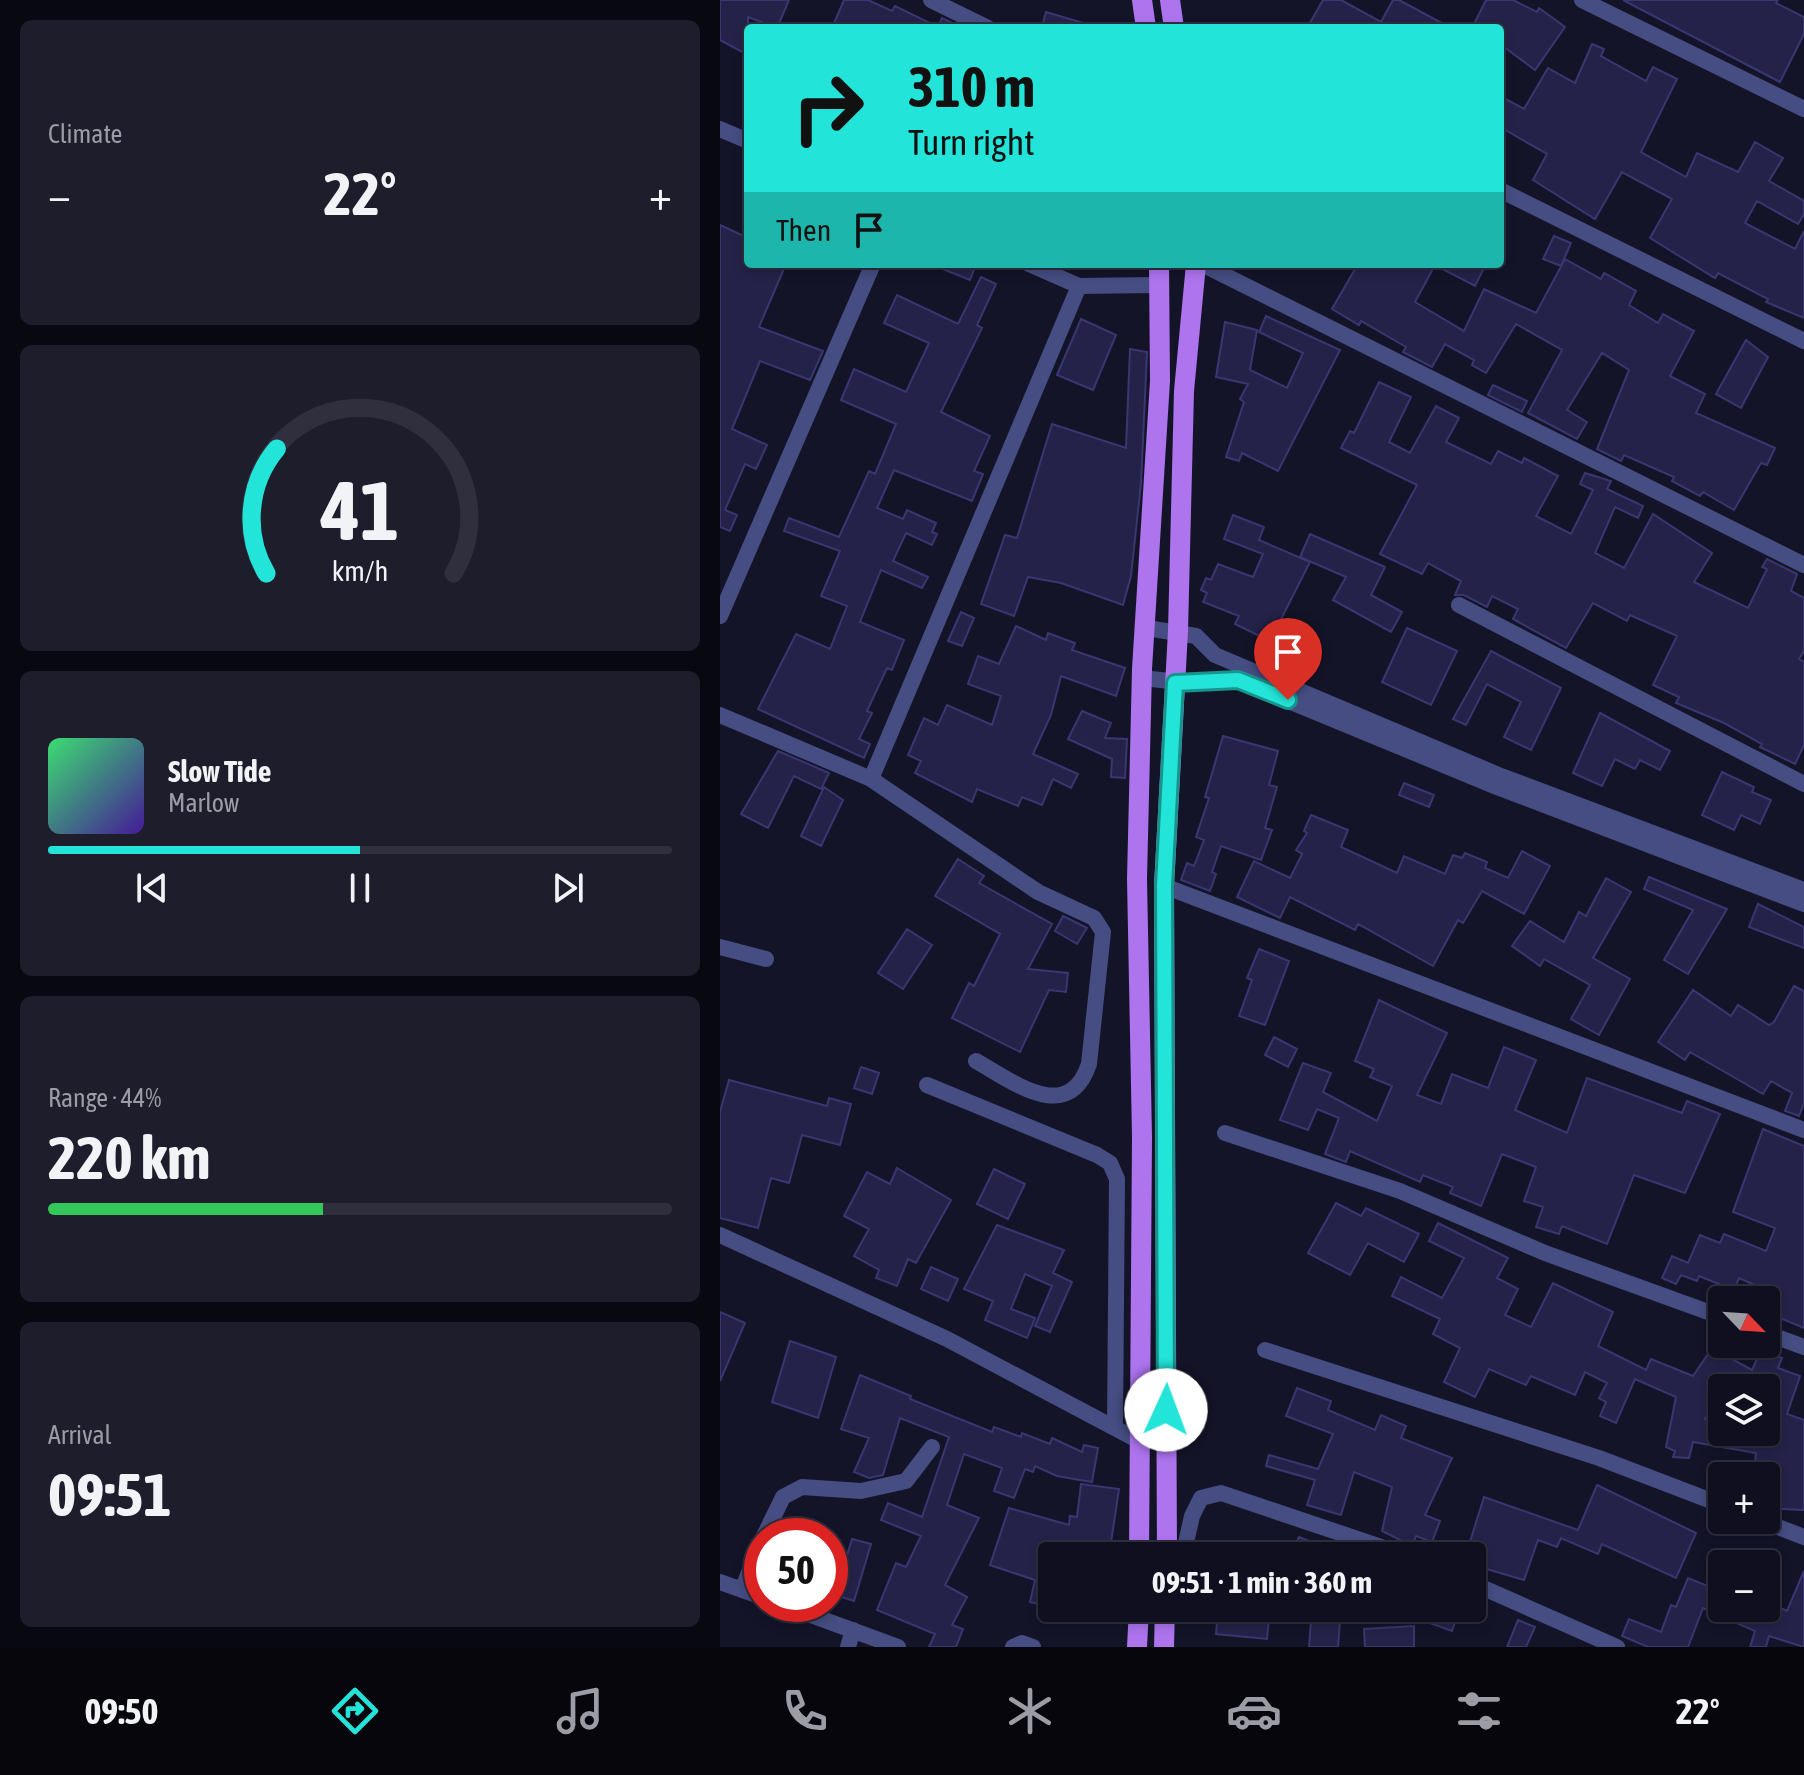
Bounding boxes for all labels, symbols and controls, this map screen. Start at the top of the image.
text: 310 m [908,55,1035,119]
icon: right [776,56,880,160]
text: Climate [48,119,122,149]
text: Turn right [908,121,1035,163]
text: 22° [324,159,396,228]
text: − [48,169,71,219]
text: + [649,169,672,219]
icon: arrive [847,208,891,252]
text: Then [776,213,831,247]
text: 41 [320,462,399,558]
text: km/h [332,554,388,587]
pin [1254,618,1322,700]
icon: arrive [1266,630,1310,674]
text: Slow Tide [168,754,271,788]
text: Marlow [168,788,239,818]
icon: previous [130,866,174,910]
icon: pause [338,866,382,910]
icon: next [546,866,590,910]
text: Range · 44% [48,1083,161,1113]
text: 220 km [48,1123,210,1192]
north arrow [1708,1286,1780,1358]
map controls [1708,1286,1780,1622]
position arrow [1124,1368,1208,1452]
button: layers [1708,1374,1780,1446]
text: Arrival [48,1420,112,1450]
text: 09:51 [48,1460,171,1529]
button: + [1708,1462,1780,1534]
speed limit sign: 50 [744,1518,848,1622]
button: − [1708,1550,1780,1622]
text: 09:51 · 1 min · 360 m [1152,1565,1372,1599]
icon: directions [327,1683,383,1739]
icon: music [552,1683,608,1739]
icon: phone [777,1683,833,1739]
icon: climate [1002,1683,1058,1739]
icon: car [1226,1683,1282,1739]
icon: filters [1451,1683,1507,1739]
text: 09:50 [84,1690,158,1732]
text: 22° [1676,1690,1720,1732]

